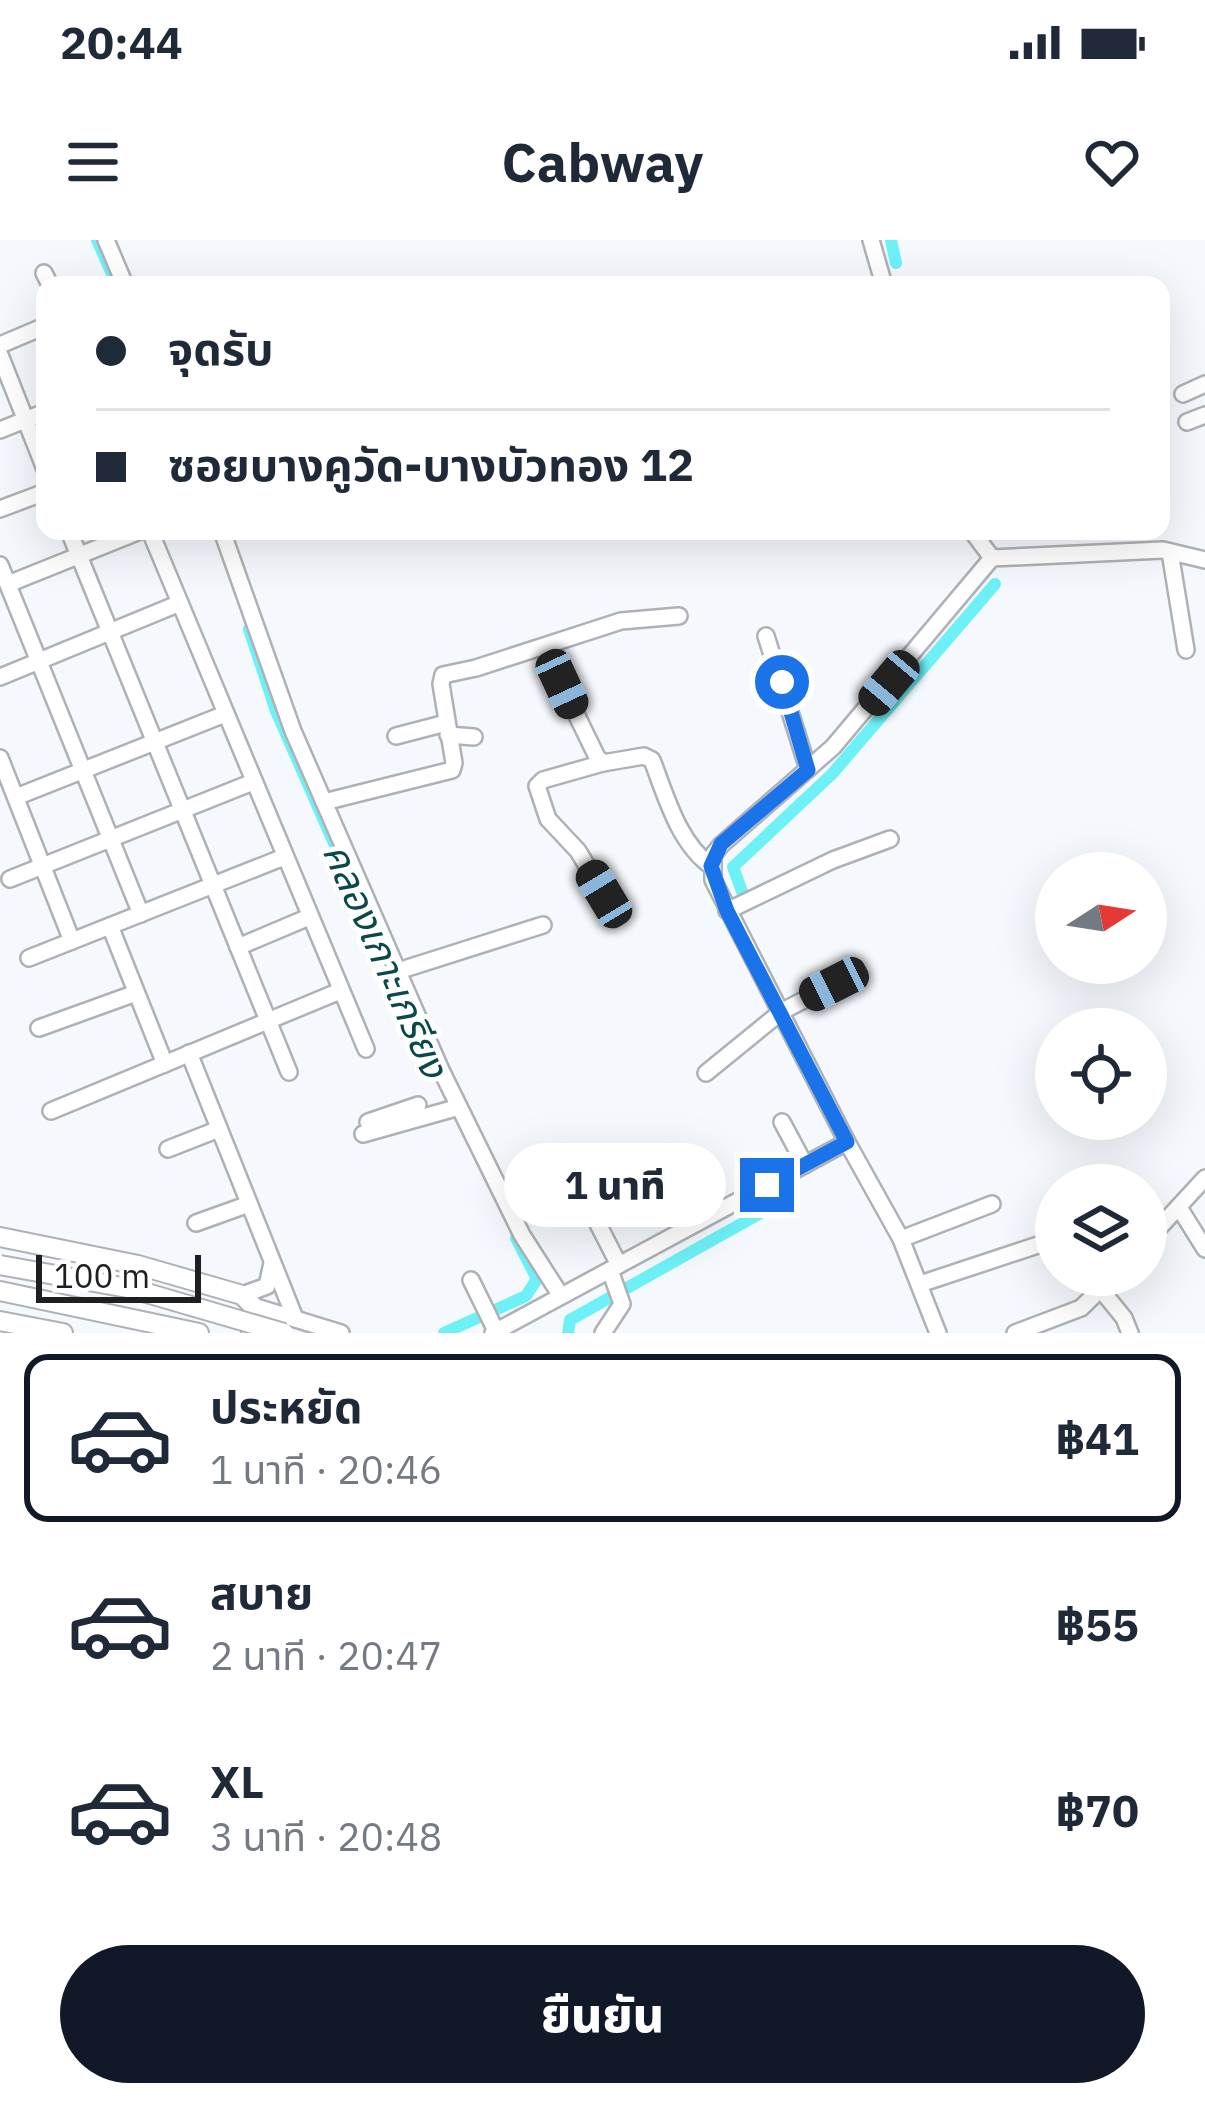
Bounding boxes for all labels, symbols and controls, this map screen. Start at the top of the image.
text: 20:44 [60,13,183,71]
text: Cabway [502,127,703,197]
icon: menu [60,129,126,195]
icon: heart [1079,129,1145,195]
text: จุดรับ [168,319,274,377]
text: ซอยบางคูวัด-บางบัวทอง 12 [168,435,694,493]
car [530,644,594,724]
car [852,644,926,722]
route start [755,655,809,709]
water label: คลองเกาะเกรียง [312,835,462,1087]
north arrow [1035,852,1167,984]
map controls [1035,852,1167,1296]
car [570,854,638,934]
car [794,952,874,1016]
button: locate [1035,1008,1167,1140]
callout: 1 นาที [503,1143,725,1227]
route end [740,1158,794,1212]
text: 1 นาที [564,1159,666,1210]
button: layers [1035,1164,1167,1296]
scale bar [36,1249,201,1302]
text: 100 m [54,1254,150,1297]
text: ประหยัด [210,1377,363,1435]
icon: car [66,1384,174,1492]
text: ฿41 [1055,1409,1139,1467]
text: 1 นาที · 20:46 [210,1444,442,1495]
text: สบาย [210,1563,313,1621]
icon: car [66,1570,174,1678]
text: ฿55 [1055,1595,1139,1653]
text: 2 นาที · 20:47 [210,1630,442,1681]
text: XL [210,1752,264,1810]
icon: car [66,1756,174,1864]
text: ฿70 [1055,1781,1139,1839]
text: 3 นาที · 20:48 [210,1811,442,1862]
button: ยืนยัน [60,1945,1145,2083]

